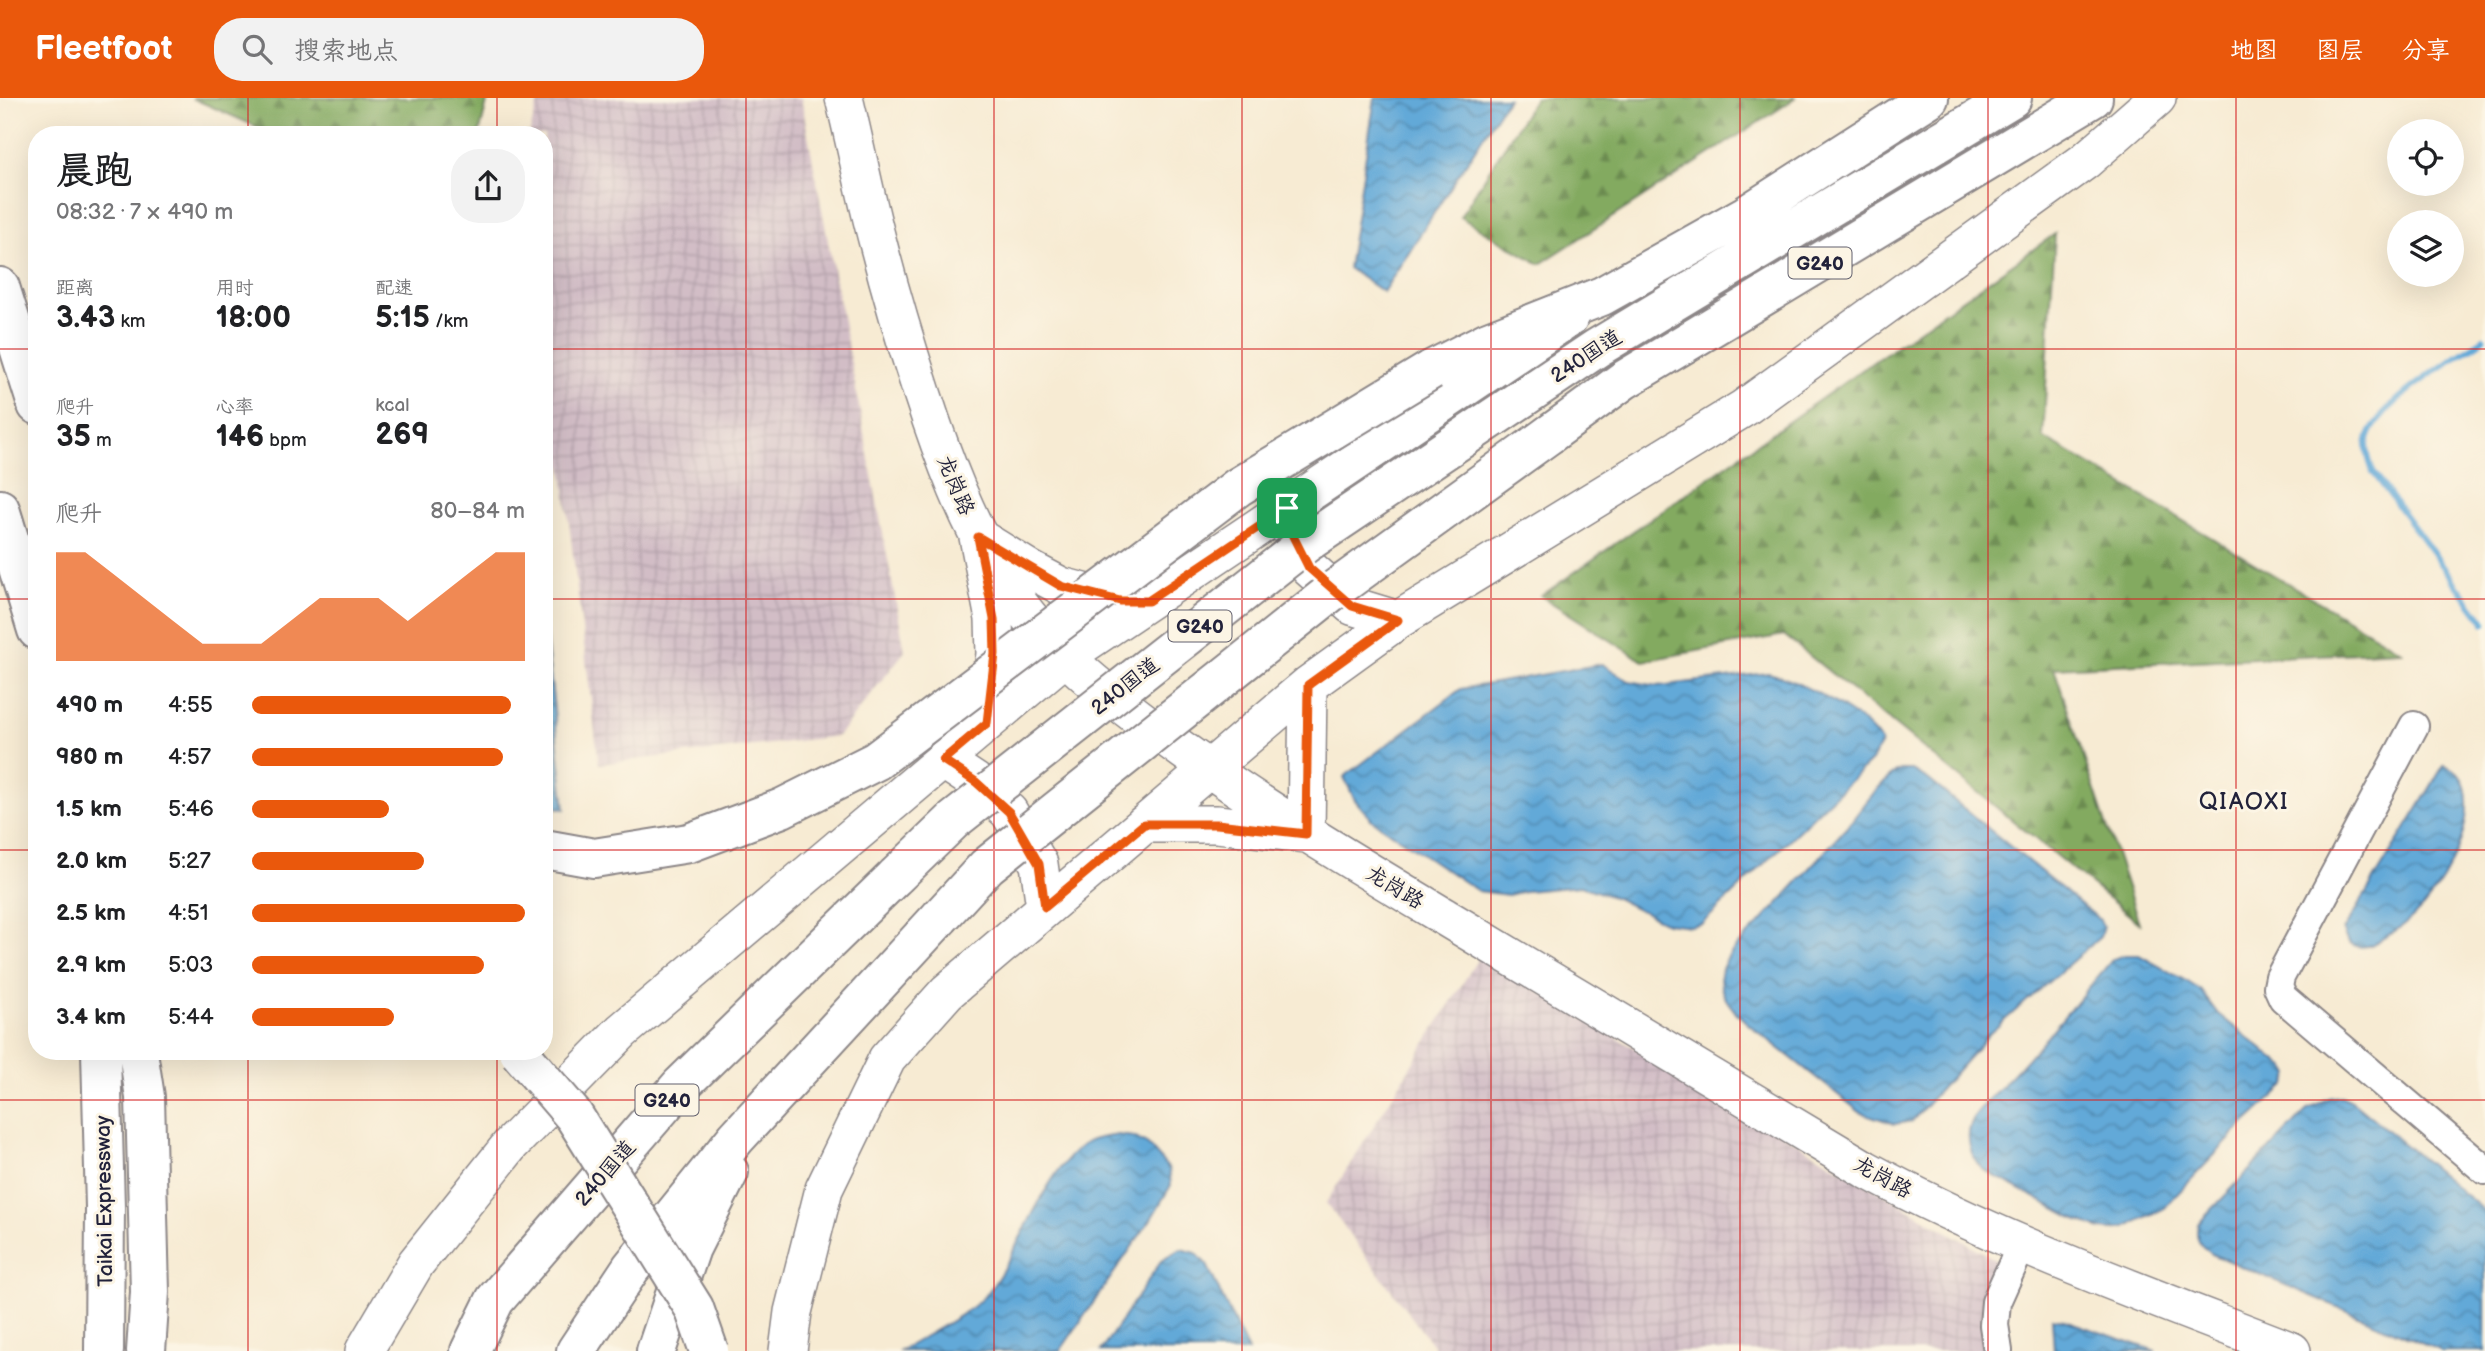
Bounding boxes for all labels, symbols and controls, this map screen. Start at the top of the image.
search box [214,18,704,81]
text: Fleetfoot [35,29,172,69]
icon: search [238,30,276,68]
text: 搜索地点 [294,36,398,67]
text: 地图 [2230,36,2278,65]
text: 图层 [2316,36,2364,65]
text: 分享 [2402,36,2450,65]
map controls [2387,119,2464,287]
button: locate [2387,119,2464,196]
text: 晨跑 [56,149,132,194]
button: share [451,149,525,223]
text: 08:32 · 7 × 490 m [56,198,233,226]
button: layers [2387,210,2464,287]
road number: G240 [1788,248,1852,279]
text: 距离 [56,277,94,300]
text: 用时 [216,277,254,300]
text: 配速 [375,277,413,300]
text: 3.43 [56,300,115,336]
text: 18:00 [216,300,291,336]
text: 5:15 [375,300,430,336]
text: km [115,310,145,333]
text: /km [430,310,469,333]
street label: 240国道 [1546,324,1626,388]
text: kcal [375,394,409,417]
text: 爬升 [56,396,94,419]
text: 心率 [216,396,254,419]
text: 269 [375,417,429,453]
text: 35 [56,419,91,455]
text: 146 [216,419,264,455]
text: m [91,429,112,452]
text: bpm [264,429,307,452]
street label: 龙岗路 [932,451,979,519]
pin [1257,478,1317,538]
icon: arrive [1268,489,1306,527]
text: 80–84 m [430,497,525,525]
text: 爬升 [56,500,102,528]
road number: G240 [1168,610,1232,642]
street label: 240国道 [1086,652,1164,721]
text: 490 m [56,691,123,719]
text: 4:55 [168,691,213,719]
text: 980 m [56,743,123,771]
text: 4:57 [168,743,211,771]
district label: QIAOXI [2199,787,2289,816]
text: 1.5 km [56,795,122,823]
text: 5:46 [168,795,214,823]
text: 2.0 km [56,847,127,875]
text: 5:27 [168,847,211,875]
street label: 龙岗路 [1361,860,1428,914]
text: 2.5 km [56,899,126,927]
text: 4:51 [168,899,209,927]
text: 2.9 km [56,951,126,979]
text: 5:03 [168,951,214,979]
text: 3.4 km [56,1003,126,1031]
text: 5:44 [168,1003,214,1031]
road number: G240 [636,1084,698,1116]
street label: Taikai Expressway [90,1115,118,1287]
street label: 240国道 [570,1135,641,1211]
street label: 龙岗路 [1849,1151,1916,1204]

